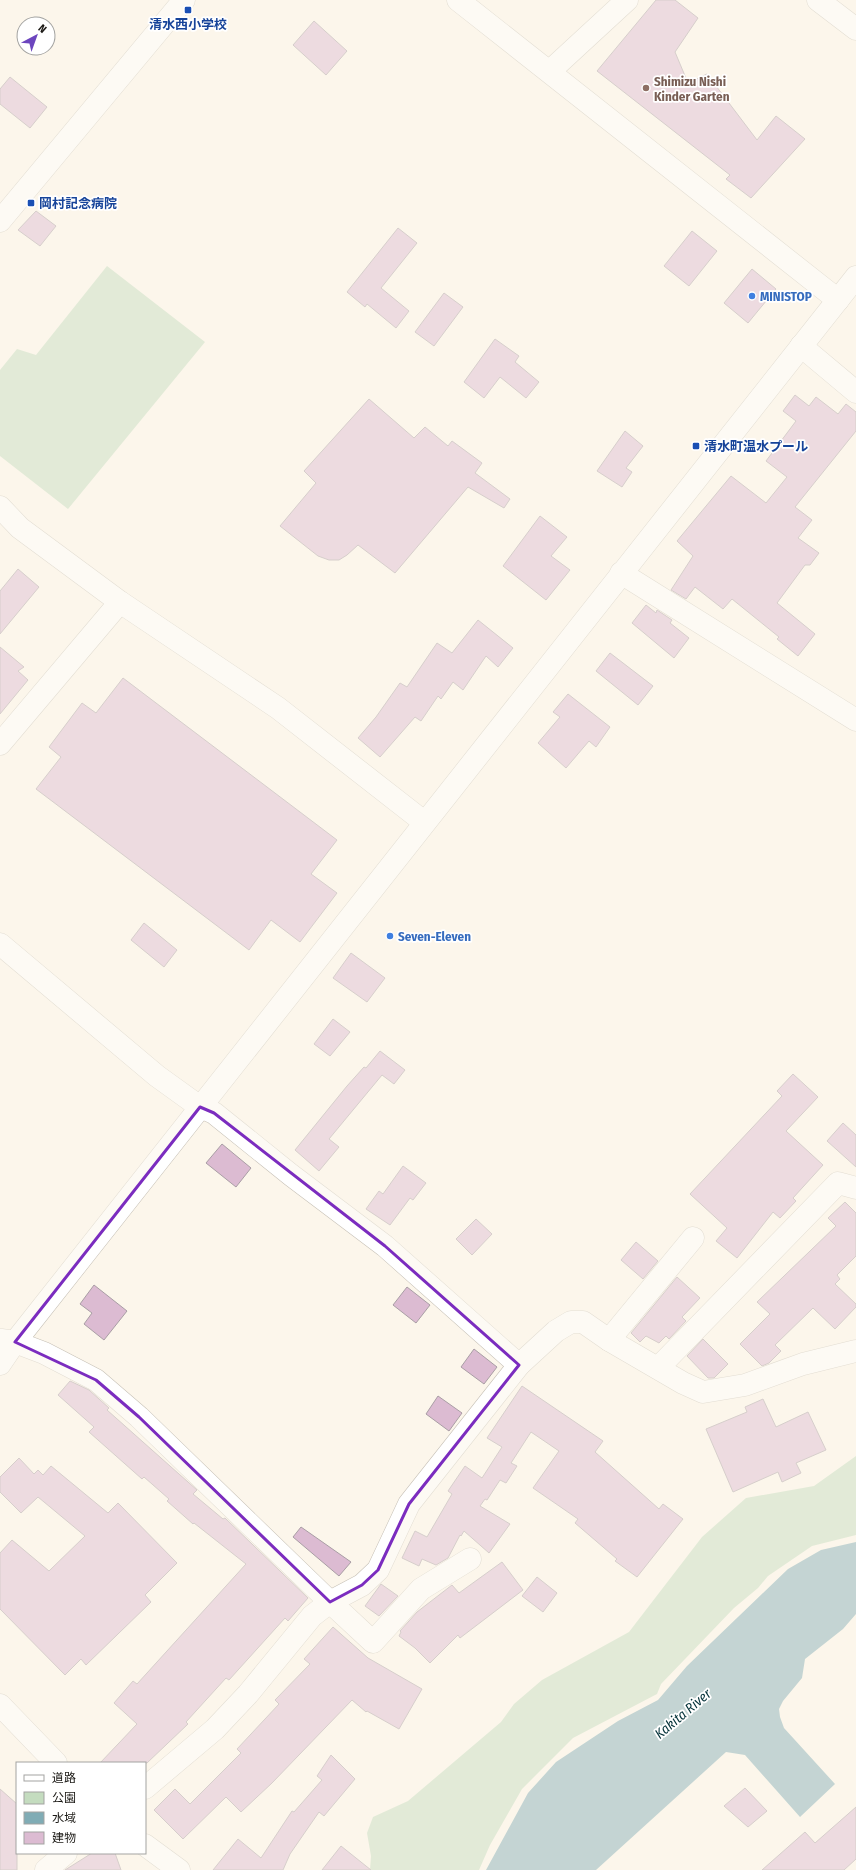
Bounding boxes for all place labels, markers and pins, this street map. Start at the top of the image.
marker: 清水西小学校 [183,5,193,15]
place label: 清水西小学校 [149,17,227,32]
place label: Shimizu Nishi Kinder Garten [654,74,730,104]
marker: Shimizu Nishi Kinder Garten [641,83,651,93]
place label: 岡村記念病院 [39,196,117,211]
marker: 岡村記念病院 [26,198,36,208]
place label: MINISTOP [760,289,812,304]
marker: MINISTOP [747,291,757,301]
place label: 清水町温水プール [704,439,808,454]
marker: 清水町温水プール [691,441,701,451]
place label: Seven-Eleven [398,929,471,944]
marker: Seven-Eleven [385,931,395,941]

